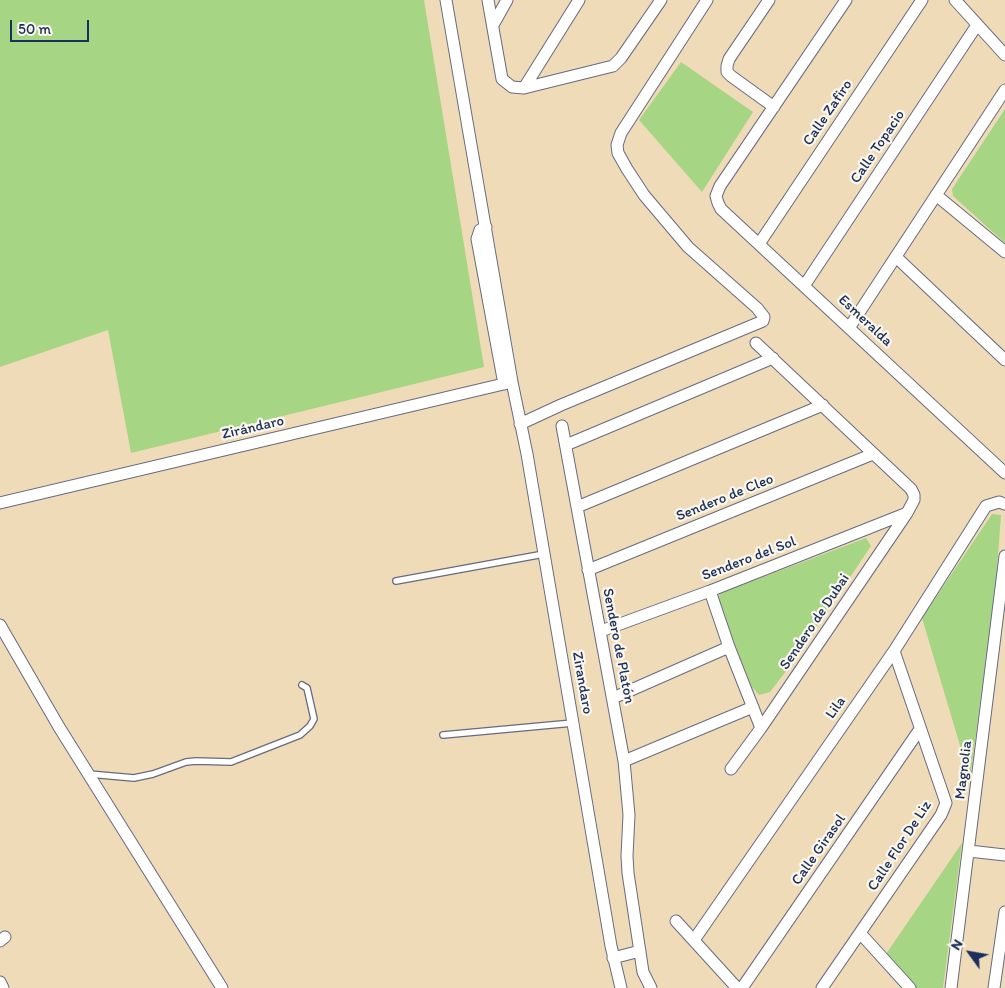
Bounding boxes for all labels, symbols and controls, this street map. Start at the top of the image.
scale bar [12,10,91,42]
text: 50 m [18,20,51,38]
street label: Calle Zafiro [799,77,857,149]
street label: Calle Topacio [847,107,909,187]
street label: Esmeralda [834,291,896,351]
street label: Zirándaro [220,412,286,444]
street label: Sendero de Cleo [674,470,776,526]
street label: Sendero del Sol [699,533,799,585]
street label: Sendero de Dubai [776,570,854,674]
street label: Sendero de Platón [598,587,638,705]
street label: Zirandaro [568,650,596,716]
street label: Lila [822,693,850,723]
street label: Magnolia [951,740,977,800]
street label: Calle Flor De Liz [864,798,936,894]
street label: Calle Girasol [788,811,850,889]
north arrow [945,928,995,978]
text: N [947,936,967,953]

